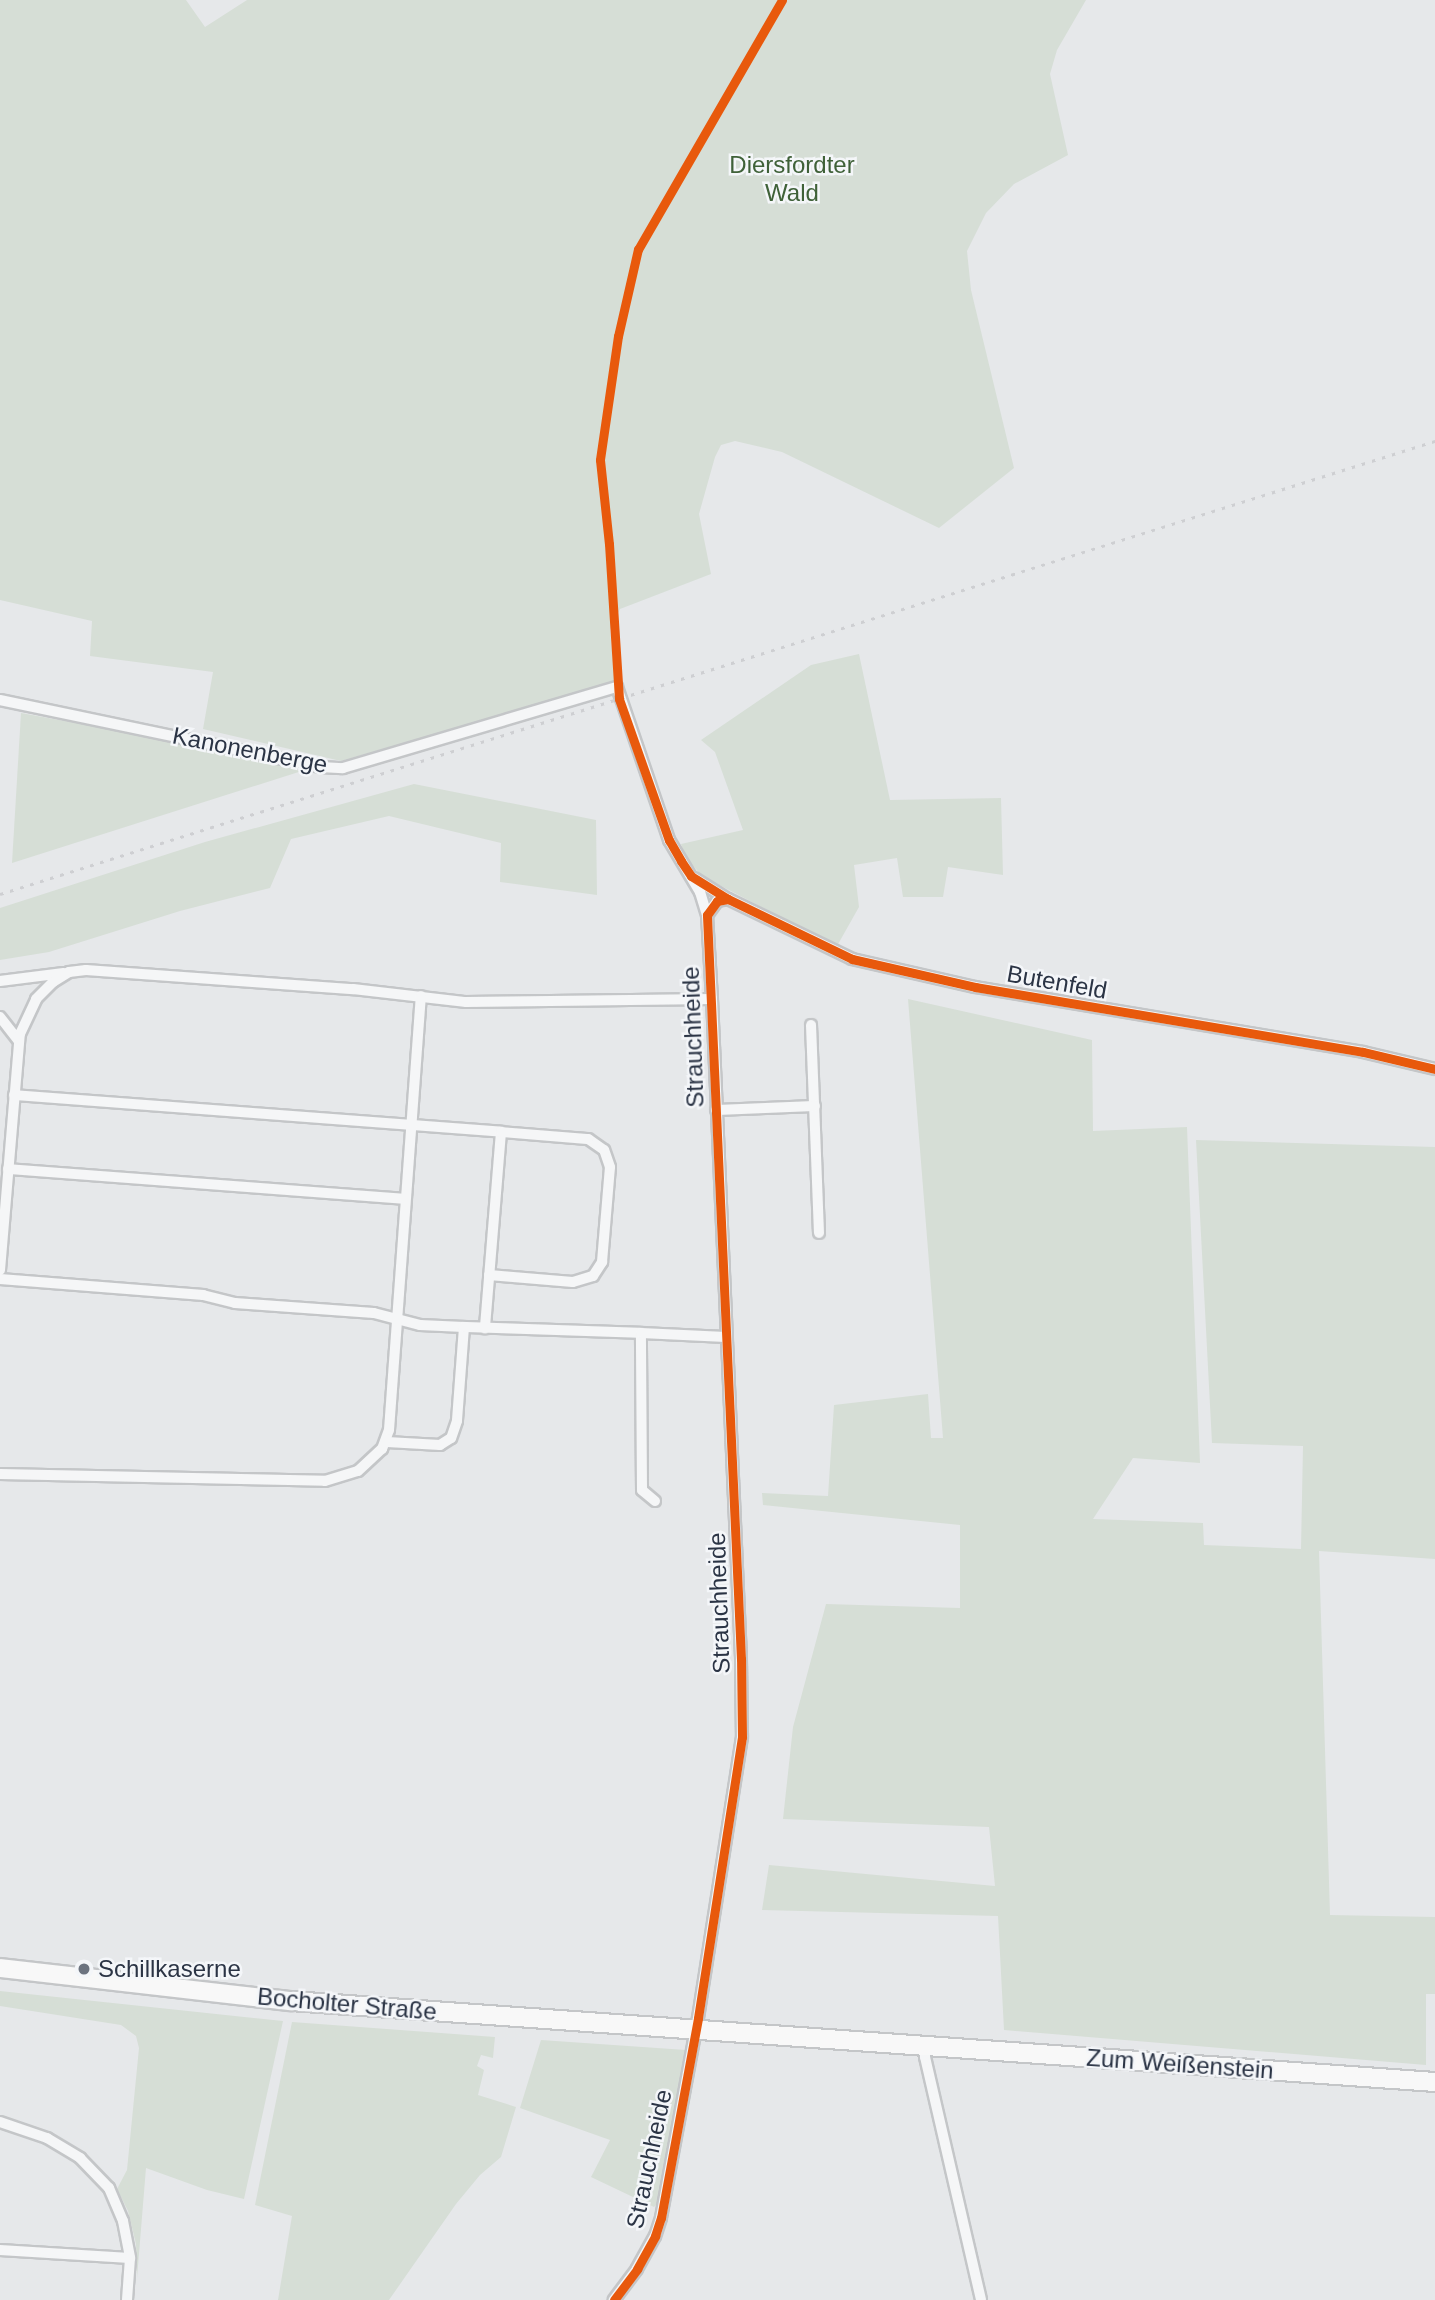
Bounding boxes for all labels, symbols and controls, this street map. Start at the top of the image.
park label: Diersfordter Wald [729,151,855,207]
street label: Kanonenberge [170,721,330,779]
street label: Butenfeld [1005,959,1109,1005]
street label: Strauchheide [676,966,710,1108]
street label: Strauchheide [702,1532,736,1674]
place label: Schillkaserne [98,1955,241,1983]
marker: Schillkaserne [76,1961,92,1977]
street label: Bocholter Straße [256,1982,438,2026]
street label: Zum Weißenstein [1085,2043,1275,2085]
street label: Strauchheide [620,2087,678,2231]

